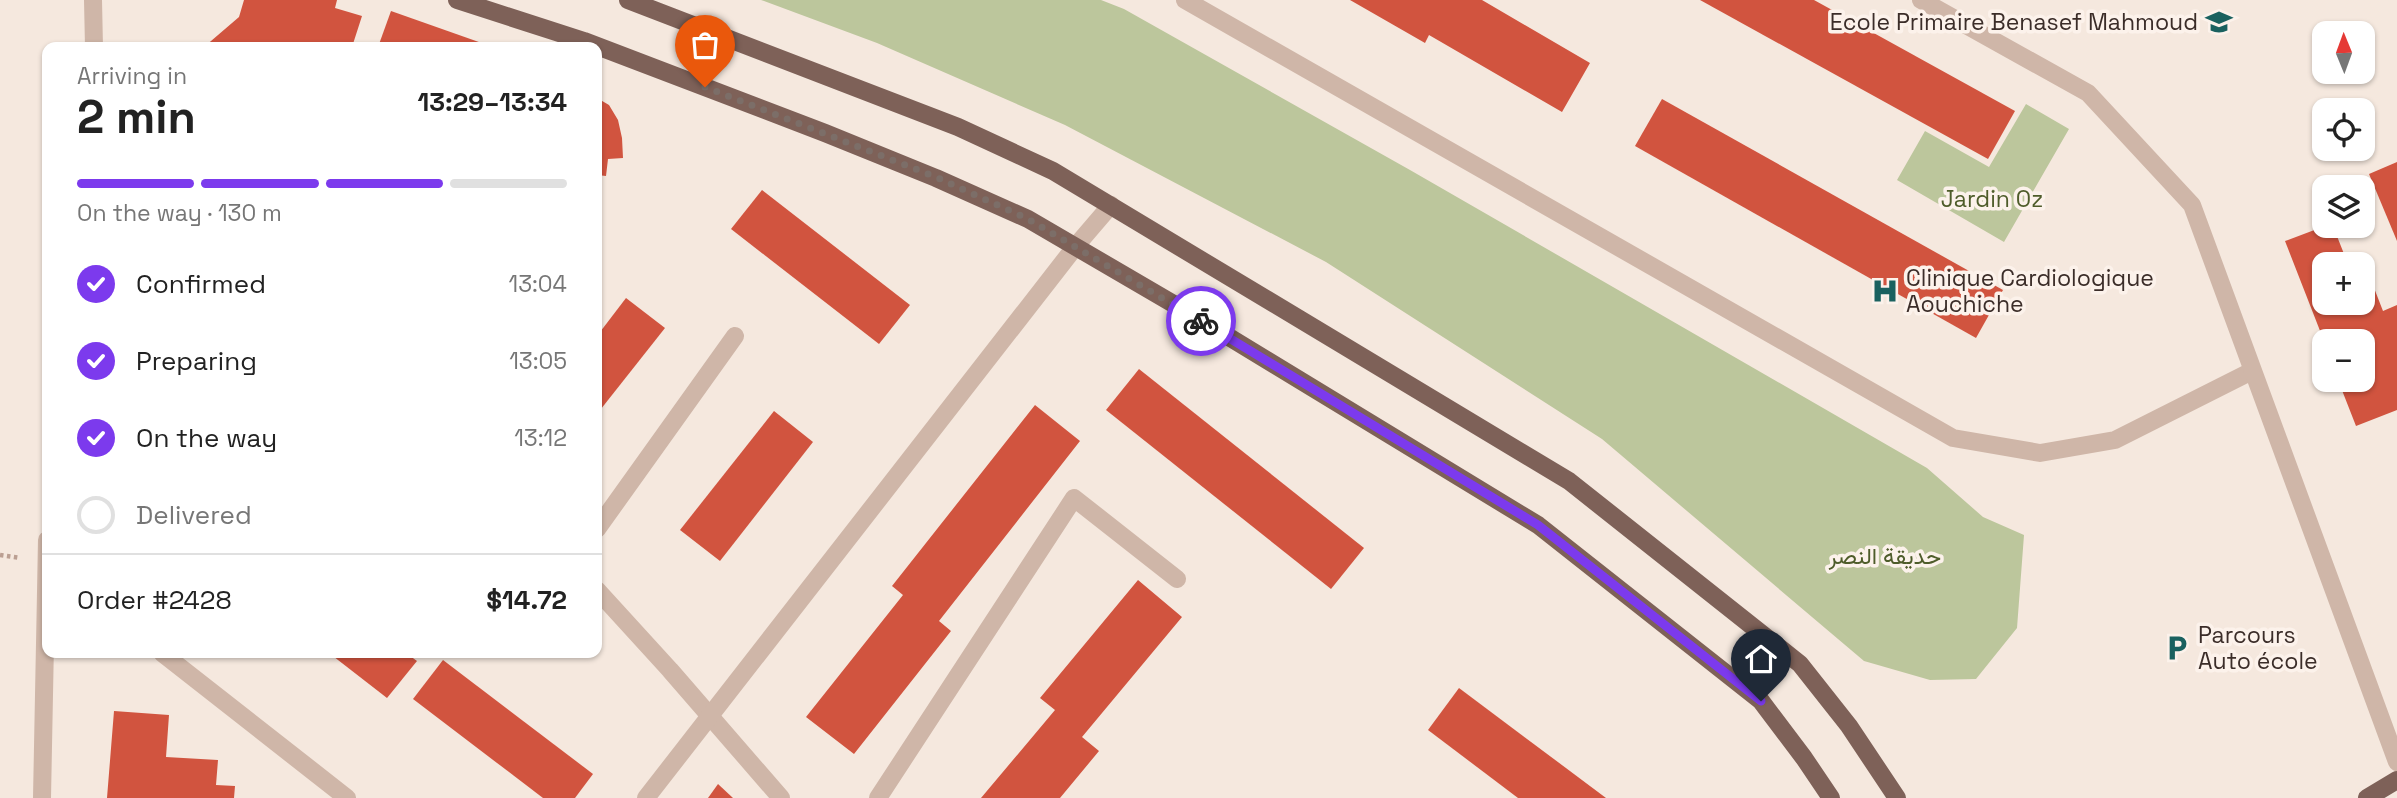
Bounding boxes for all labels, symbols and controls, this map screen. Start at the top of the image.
place label: Ecole Primaire Benasef Mahmoud [1830,7,2198,37]
school or university icon: Ecole Primaire Benasef Mahmoud [2204,7,2234,37]
pin [675,15,735,87]
north arrow [2312,21,2375,84]
map controls [2312,21,2375,392]
icon: bag [686,26,724,64]
text: Arriving in [77,61,187,91]
text: 13:29–13:34 [417,85,567,119]
text: 2 min [77,88,196,146]
button: locate [2312,98,2375,161]
button: layers [2312,175,2375,238]
park label: Jardin Oz [1941,184,2043,214]
text: On the way · 130 m [77,198,282,228]
button: + [2312,252,2375,315]
place label: Clinique Cardiologique Aouchiche [1906,263,2154,319]
icon: check [77,265,115,303]
text: Confirmed [136,267,266,301]
text: 13:04 [509,269,567,299]
hospital icon: Clinique Cardiologique Aouchiche [1870,276,1900,306]
courier [1166,286,1236,356]
icon: bike [1182,302,1220,340]
button: − [2312,329,2375,392]
icon: check [77,342,115,380]
text: Preparing [136,344,257,378]
text: 13:05 [509,346,567,376]
icon: check [77,419,115,457]
text: On the way [136,421,277,455]
text: 13:12 [514,423,567,453]
text: Delivered [136,498,252,532]
park label: حديقة النصر [1828,541,1941,571]
text: Order #2428 [77,583,232,617]
text: $14.72 [486,583,567,617]
place label: Parcours Auto école [2198,620,2318,676]
pin [1731,629,1791,701]
parking icon: Parcours Auto école [2162,633,2192,663]
icon: home [1742,640,1780,678]

